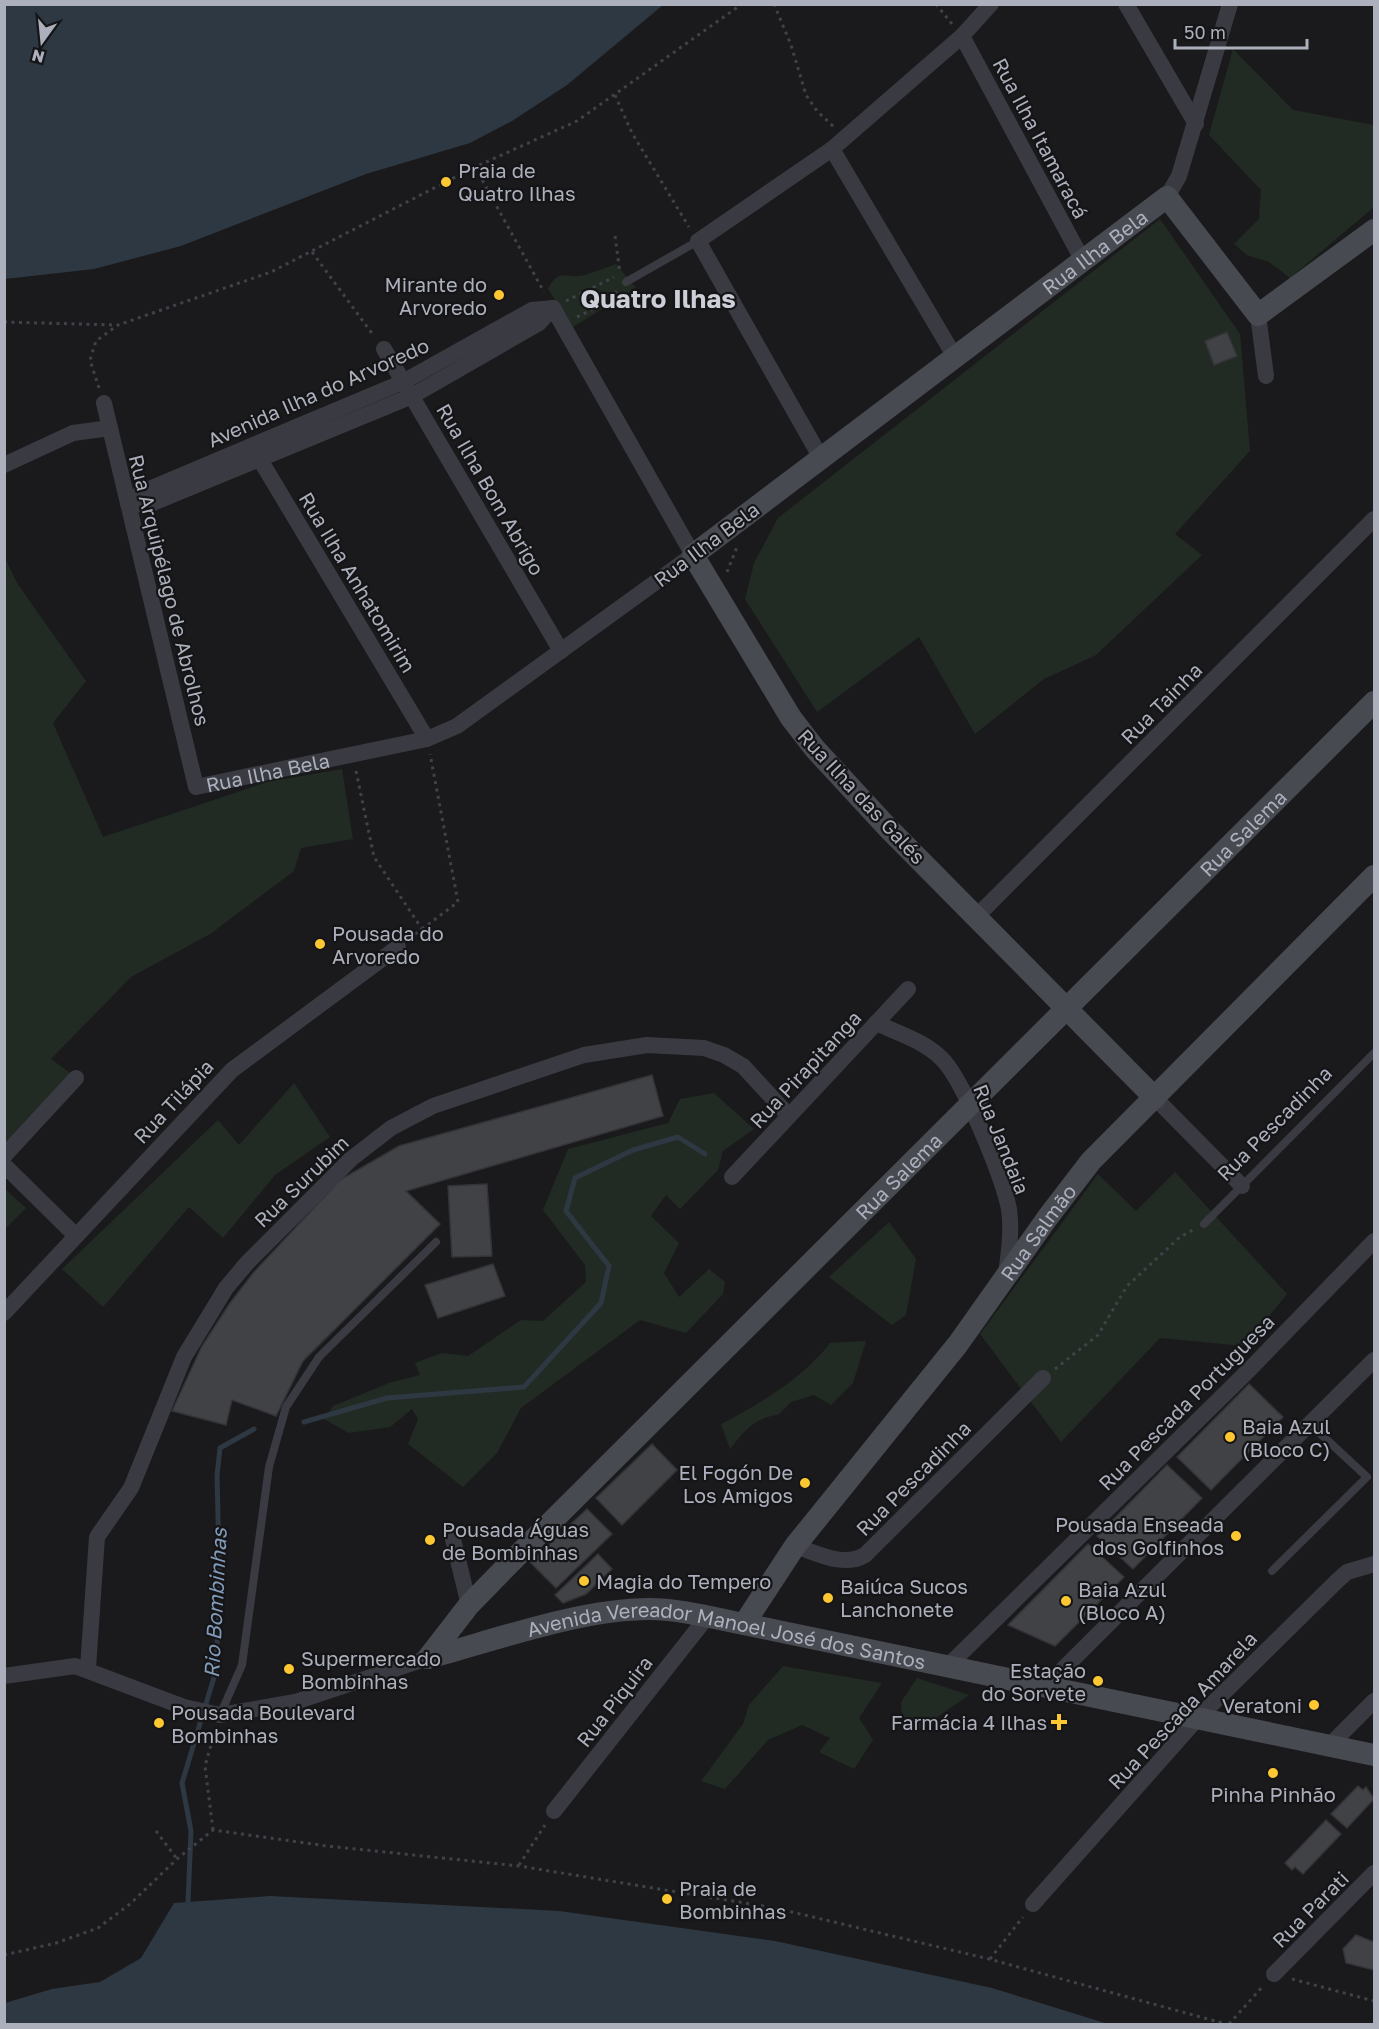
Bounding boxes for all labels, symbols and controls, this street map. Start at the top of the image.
north arrow [12,12,72,72]
scale bar [1175,12,1307,50]
text: 50 m [1184,21,1226,43]
text: N [30,45,47,68]
street label: Rua Ilha Itamaracá [988,54,1094,222]
place label: Praia de Quatro Ilhas [458,158,575,205]
marker: Praia de Quatro Ilhas [439,175,453,189]
street label: Rua Ilha Bela [1037,204,1152,299]
place label: Mirante do Arvoredo [385,272,487,319]
district label: Quatro Ilhas [580,283,736,314]
marker: Mirante do Arvoredo [492,288,506,302]
street label: Avenida Ilha do Arvoredo [204,332,432,452]
street label: Rua Ilha Bom Abrigo [432,399,550,579]
street label: Rua Arquipélago de Abrolhos [125,452,215,728]
street label: Rua Ilha Anhatomirim [295,488,421,676]
street label: Rua Ilha Bela [649,497,763,591]
street label: Rua Tainha [1115,657,1207,749]
street label: Rua Ilha das Galés [793,723,931,869]
street label: Rua Ilha Bela [204,748,332,797]
street label: Rua Salema [1194,785,1291,881]
place label: Pousada do Arvoredo [332,921,444,968]
marker: Pousada do Arvoredo [313,937,327,951]
street label: Rua Pirapitanga [744,1005,866,1133]
street label: Rua Tilápia [128,1054,218,1148]
street label: Rua Pescadinha [1212,1061,1336,1185]
street label: Rua Jandaia [969,1080,1035,1198]
street label: Rua Salema [850,1128,947,1224]
street label: Rua Surubim [249,1130,353,1232]
street label: Rua Salmão [995,1179,1081,1285]
street label: Rua Pescada Portuguesa [1093,1309,1279,1495]
place label: Baia Azul (Bloco C) [1242,1414,1331,1461]
street label: Rua Pescadinha [851,1416,975,1540]
marker: Baia Azul (Bloco C) [1223,1430,1237,1444]
place label: El Fogón De Los Amigos [679,1460,793,1507]
marker: El Fogón De Los Amigos [798,1476,812,1490]
place label: Pousada Enseada dos Golfinhos [1055,1512,1224,1559]
place label: Pousada Águas de Bombinhas [442,1517,589,1564]
water label: Rio Bombinhas [198,1526,232,1679]
marker: Pousada Enseada dos Golfinhos [1229,1529,1243,1543]
marker: Pousada Águas de Bombinhas [423,1533,437,1547]
place label: Magia do Tempero [596,1569,771,1593]
marker: Magia do Tempero [577,1574,591,1588]
place label: Baiúca Sucos Lanchonete [840,1574,968,1621]
place label: Baia Azul (Bloco A) [1078,1577,1167,1624]
marker: Baiúca Sucos Lanchonete [821,1591,835,1605]
marker: Baia Azul (Bloco A) [1059,1594,1073,1608]
street label: Avenida Vereador Manoel José dos Santos [524,1597,928,1673]
street label: Rua Pescada Amarela [1103,1626,1261,1794]
place label: Supermercado Bombinhas [301,1646,441,1693]
street label: Rua Piquira [571,1651,657,1751]
place label: Estação do Sorvete [982,1658,1086,1705]
marker: Supermercado Bombinhas [282,1662,296,1676]
marker: Estação do Sorvete [1091,1674,1105,1688]
place label: Veratoni [1222,1693,1302,1717]
marker: Veratoni [1307,1698,1321,1712]
place label: Pousada Boulevard Bombinhas [171,1700,355,1747]
place label: Farmácia 4 Ilhas [891,1710,1047,1734]
marker: Farmácia 4 Ilhas [1052,1715,1066,1729]
marker: Pousada Boulevard Bombinhas [152,1716,166,1730]
marker: Pinha Pinhão [1266,1766,1280,1780]
place label: Pinha Pinhão [1210,1782,1336,1806]
street label: Rua Parati [1267,1866,1353,1952]
place label: Praia de Bombinhas [679,1876,786,1923]
marker: Praia de Bombinhas [660,1892,674,1906]

